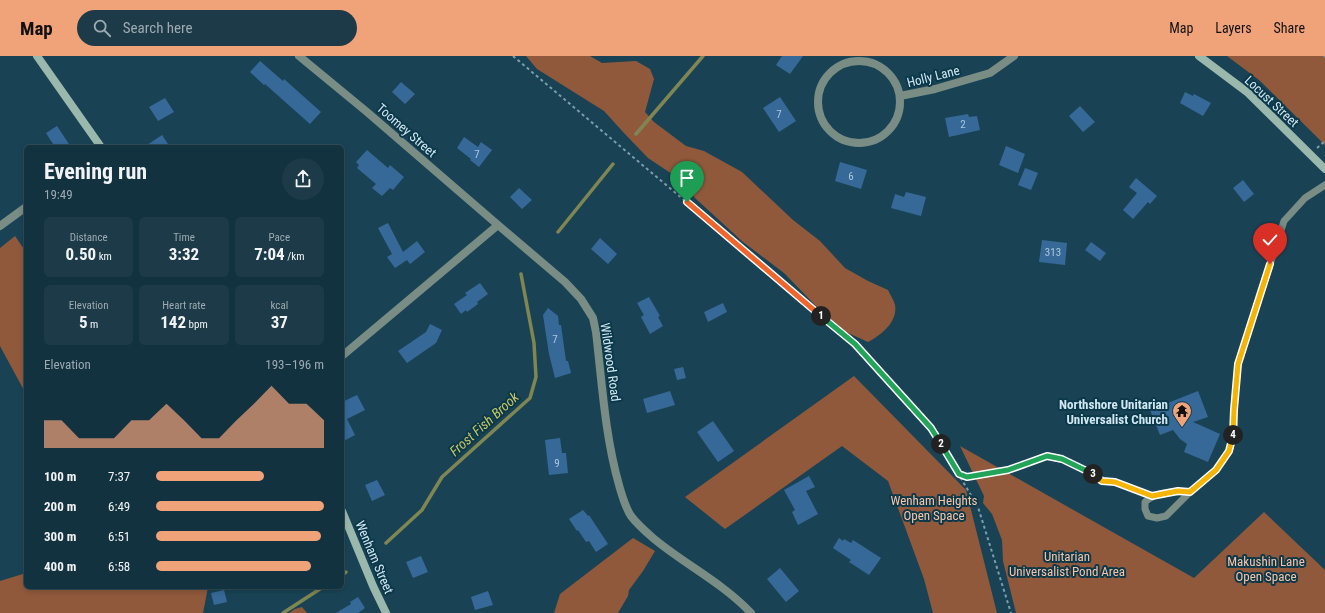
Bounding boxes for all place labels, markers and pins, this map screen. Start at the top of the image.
pin [670,161,704,202]
pin [1253,223,1287,264]
pin: 1 [811,306,831,326]
place label: Northshore Unitarian Universalist Church [1059,397,1168,427]
temple icon: Northshore Unitarian Universalist Church [1171,400,1193,428]
pin: 4 [1223,425,1243,445]
pin: 2 [931,434,951,454]
pin: 3 [1083,464,1103,484]

